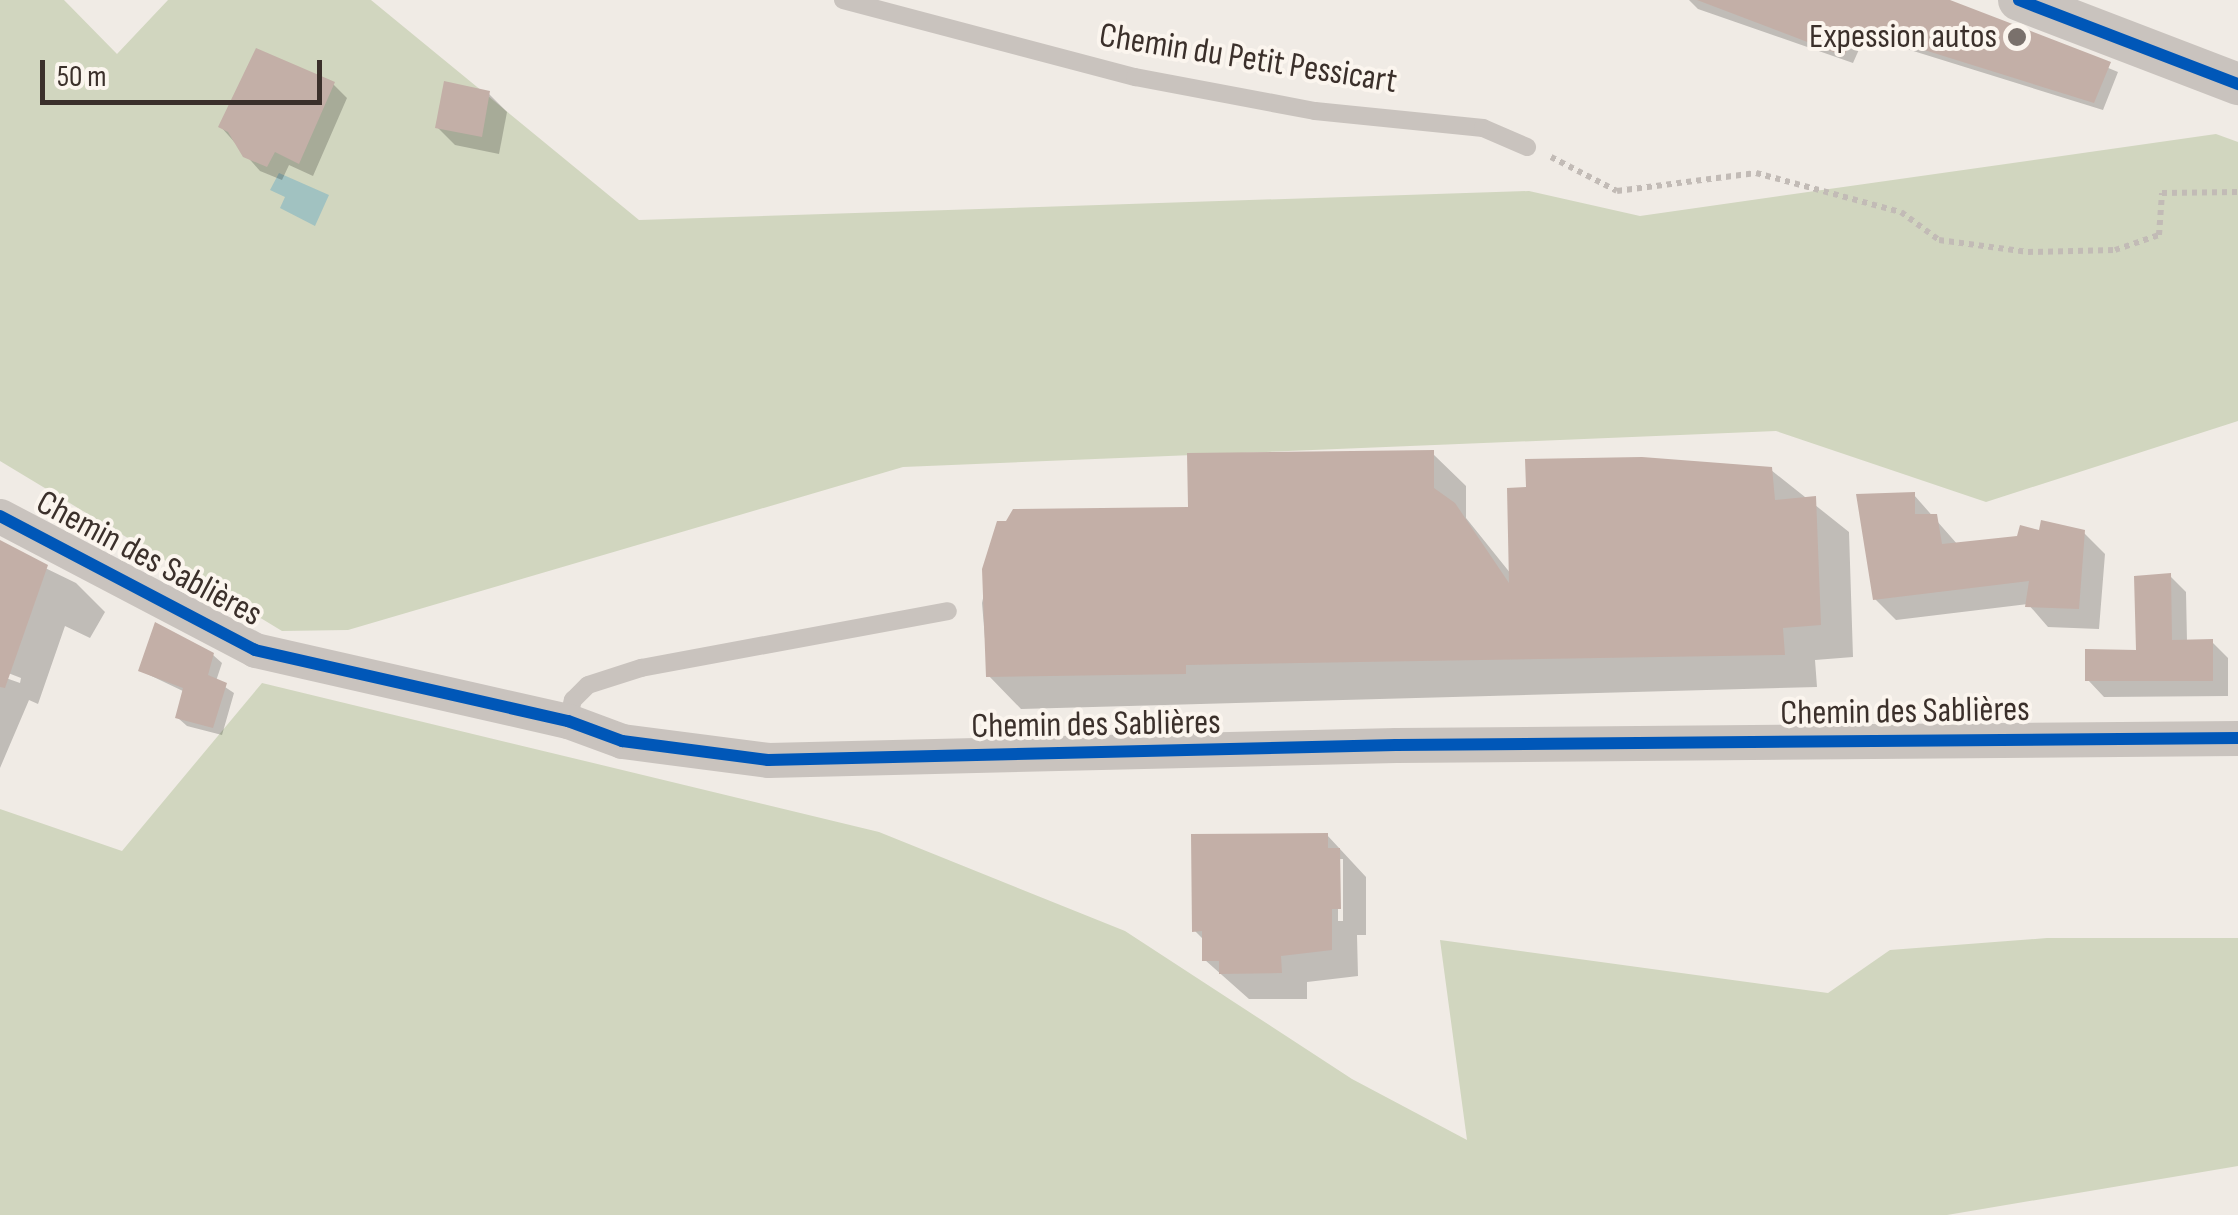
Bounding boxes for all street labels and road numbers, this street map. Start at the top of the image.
street label: Chemin du Petit Pessicart [1096,15,1400,103]
street label: Chemin des Sablières [29,482,269,636]
street label: Chemin des Sablières [1780,689,2030,735]
street label: Chemin des Sablières [971,702,1221,748]

